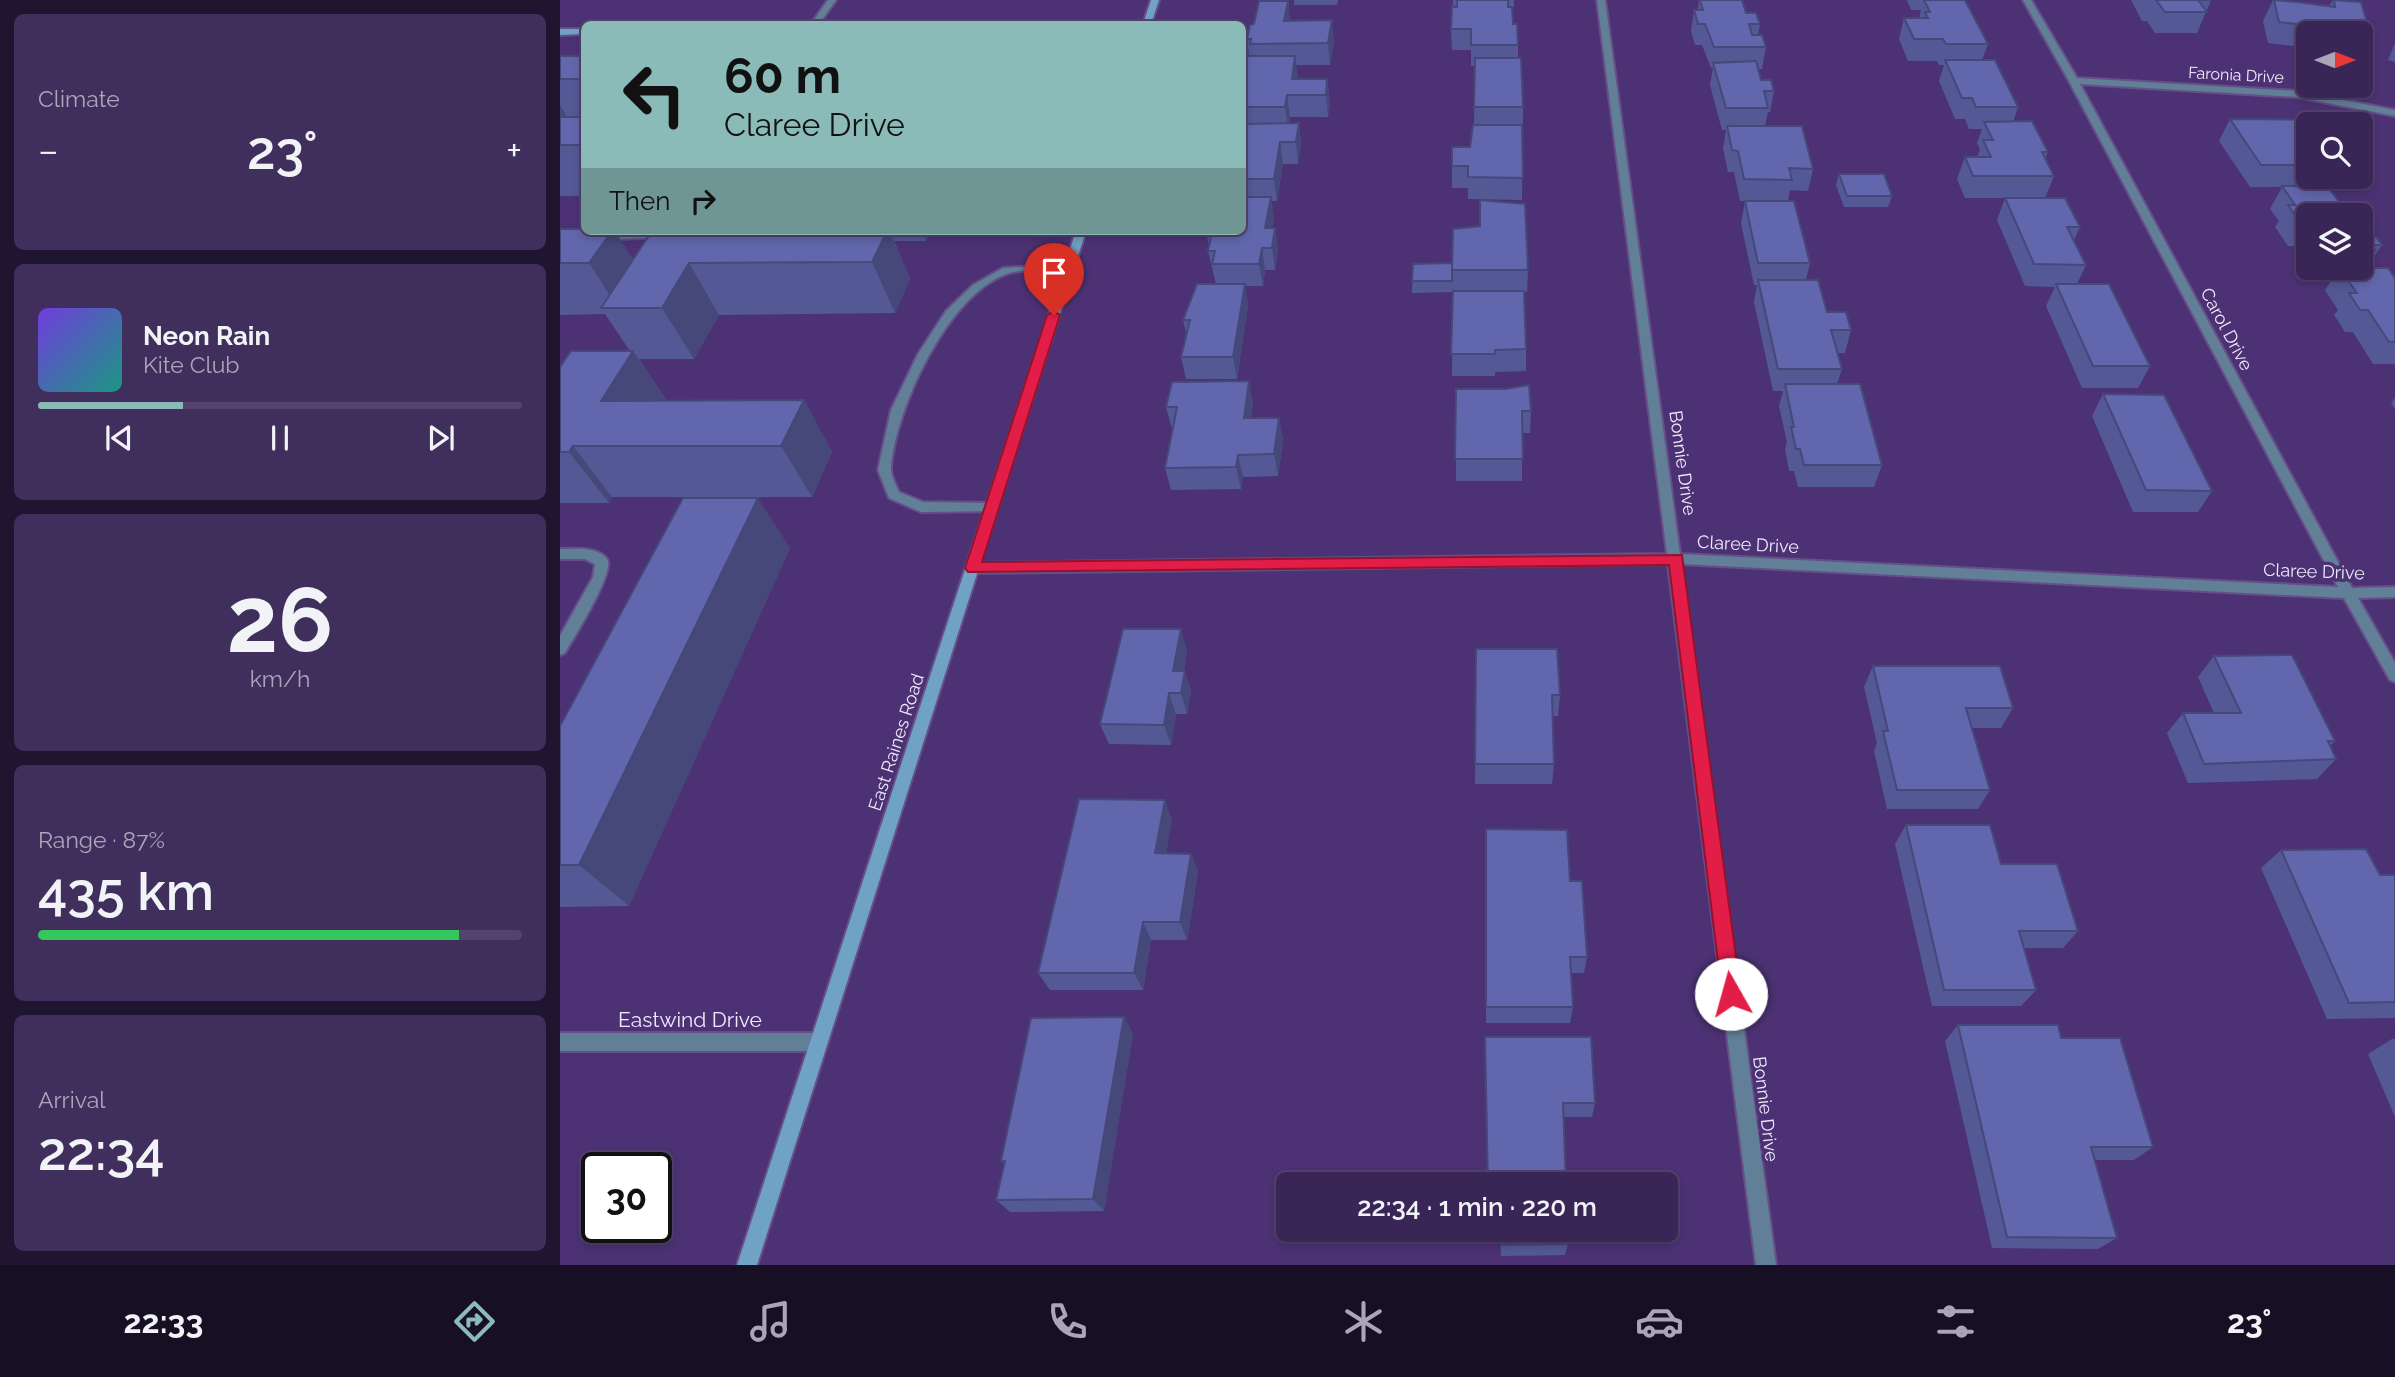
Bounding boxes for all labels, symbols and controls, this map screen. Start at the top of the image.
north arrow [2296,21,2373,98]
map controls [2296,21,2373,280]
text: 60 m [724,47,841,104]
icon: left [609,49,700,140]
street label: Faronia Drive [2188,63,2284,87]
text: Climate [38,85,120,112]
text: Claree Drive [724,106,905,143]
button: search [2296,112,2373,189]
text: 23° [247,120,318,181]
text: − [38,128,58,173]
text: + [506,128,522,173]
icon: right [684,182,722,220]
text: Then [609,186,670,216]
button: layers [2296,203,2373,280]
pin [1024,243,1084,315]
icon: arrive [1035,254,1073,292]
street label: Carol Drive [2196,284,2258,374]
text: Neon Rain [143,321,270,351]
text: Kite Club [143,351,240,378]
street label: Bonnie Drive [1665,409,1701,517]
icon: previous [100,419,138,457]
icon: pause [261,419,299,457]
icon: next [422,419,460,457]
street label: Claree Drive [1697,531,1800,557]
street label: Claree Drive [2263,559,2366,583]
text: 26 [227,566,333,673]
text: km/h [250,665,310,692]
street label: East Raines Road [864,671,928,813]
text: Range · 87% [38,826,165,853]
text: 435 km [38,861,214,922]
position arrow [1694,957,1768,1031]
street label: Eastwind Drive [618,1007,762,1032]
street label: Bonnie Drive [1749,1055,1783,1163]
text: Arrival [38,1086,105,1113]
text: 22:34 [38,1121,165,1182]
speed limit sign: 30 [581,1152,672,1243]
text: 22:34 · 1 min · 220 m [1357,1192,1597,1222]
icon: directions [450,1297,499,1346]
icon: music [746,1297,795,1346]
icon: phone [1043,1297,1092,1346]
icon: climate [1339,1297,1388,1346]
icon: car [1635,1297,1684,1346]
icon: filters [1931,1297,1980,1346]
text: 22:33 [124,1303,203,1340]
text: 23° [2227,1303,2271,1340]

